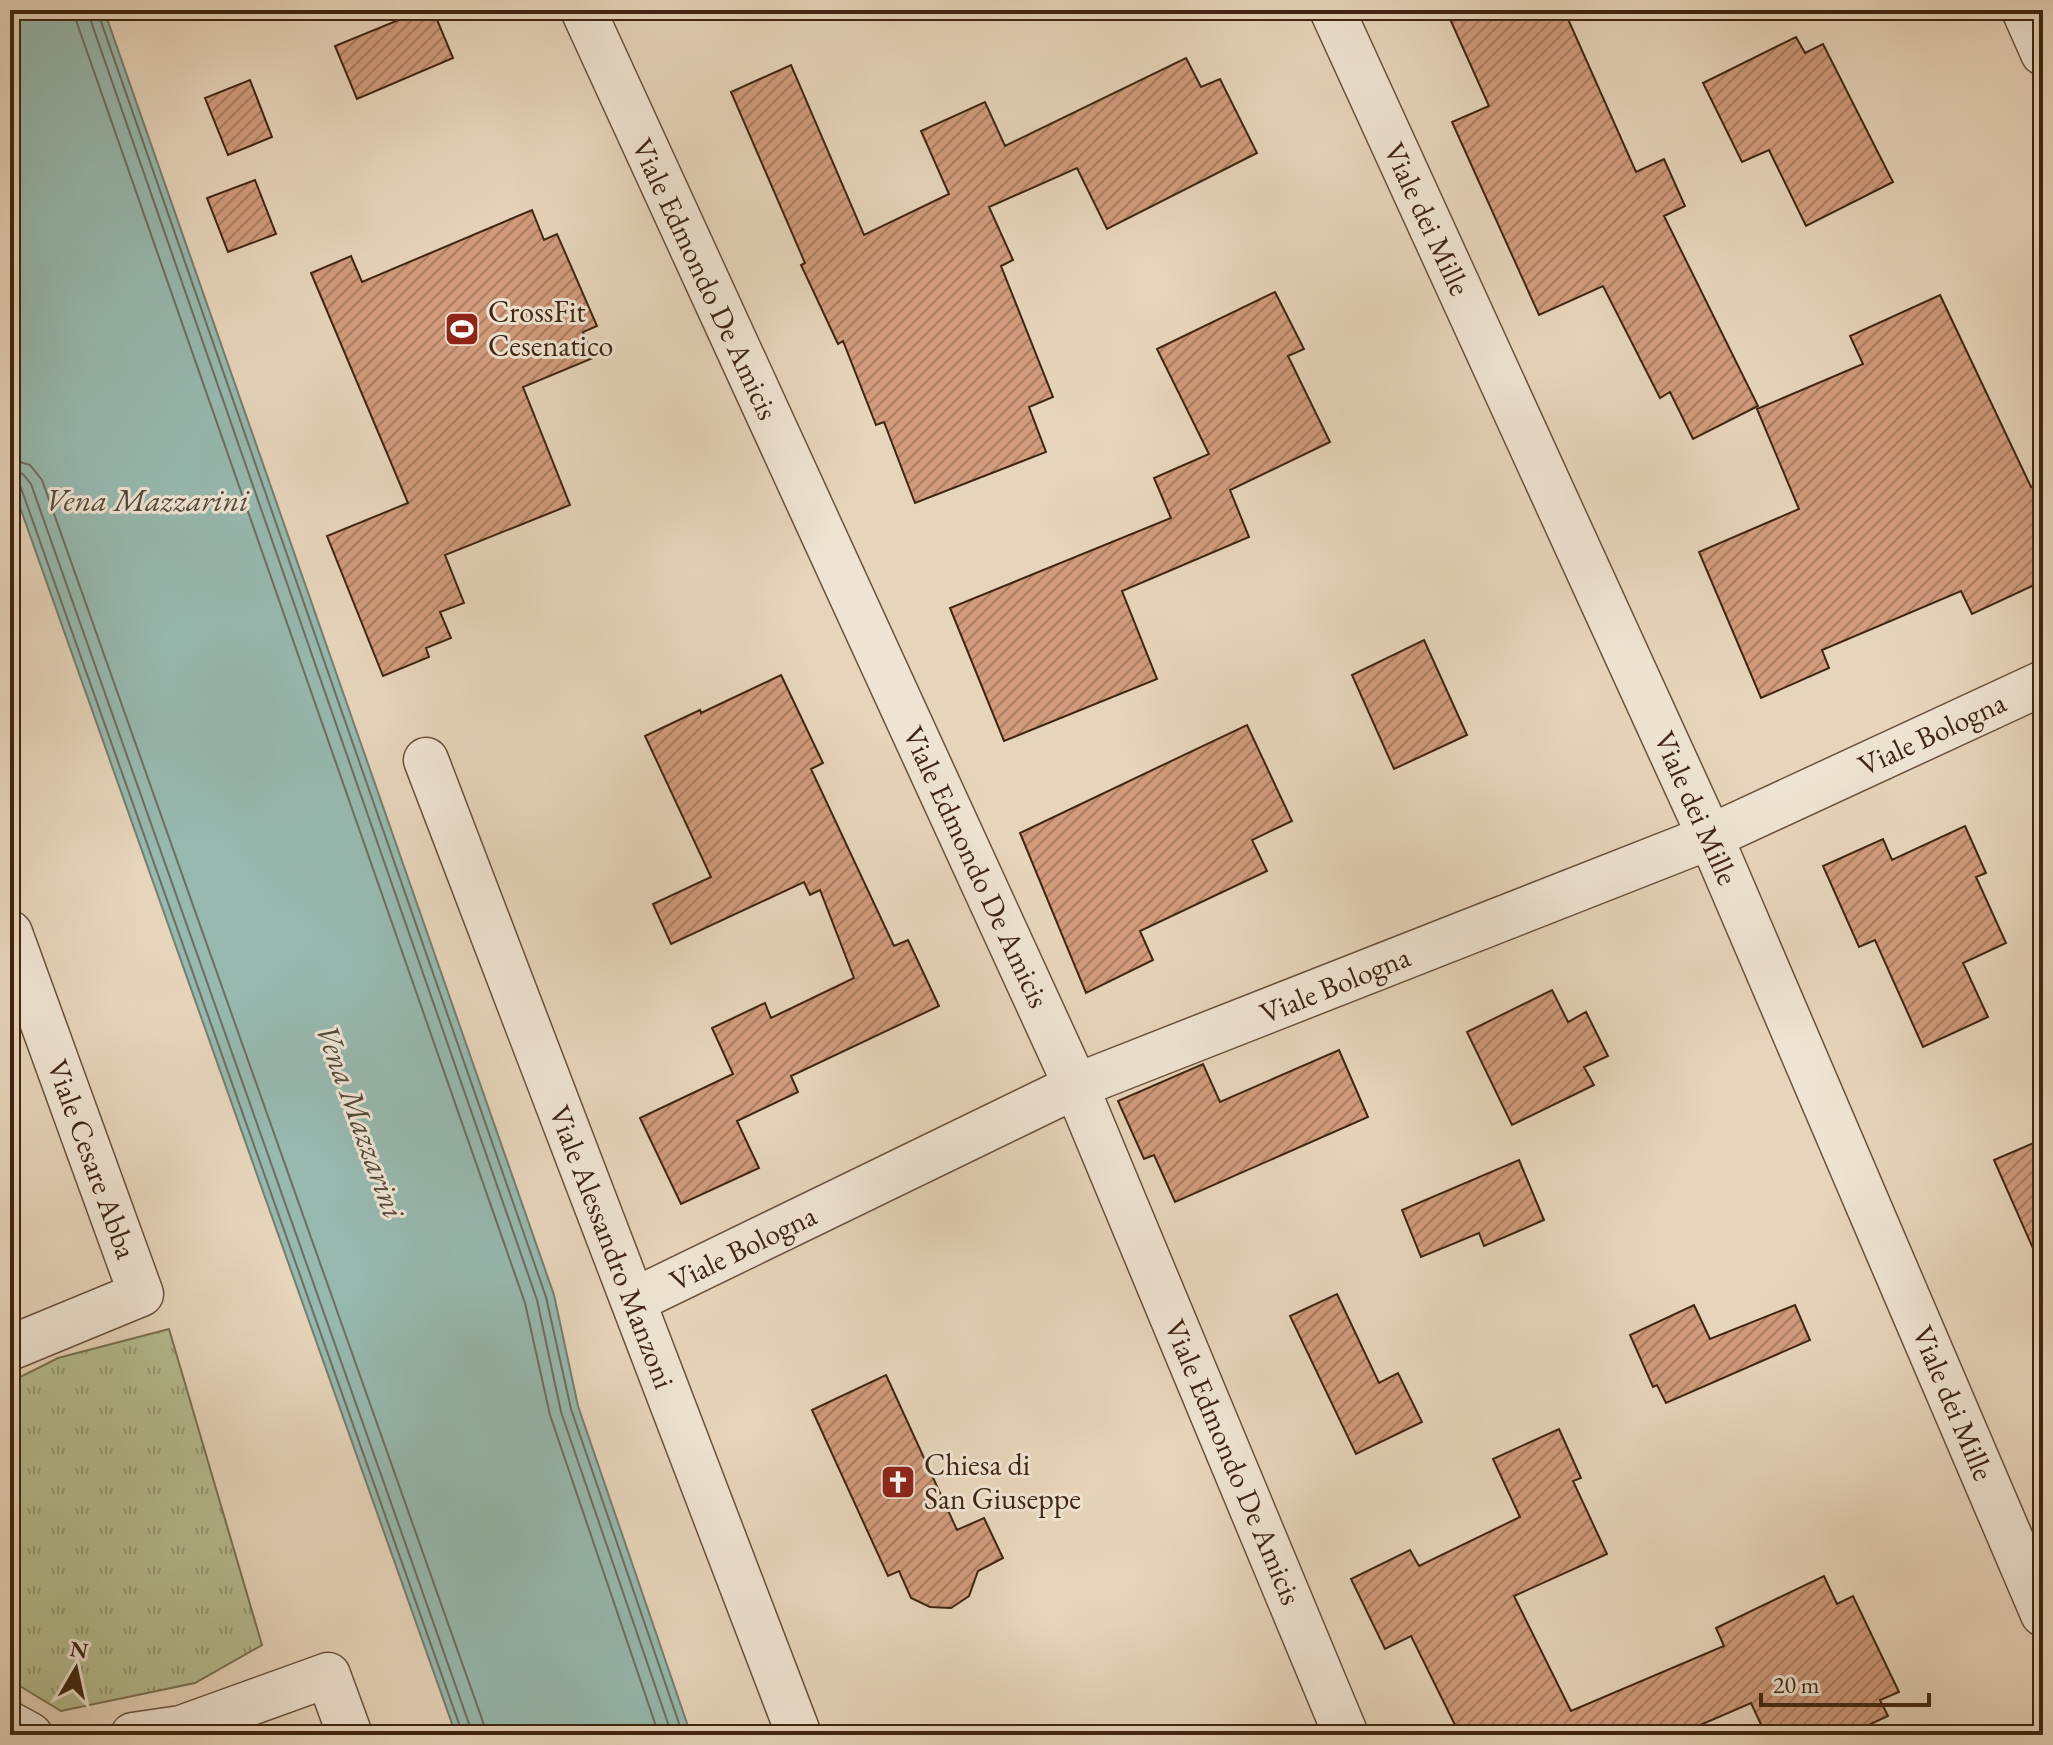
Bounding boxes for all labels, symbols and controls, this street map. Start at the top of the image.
street label: Viale Edmondo De Amicis [623,132,788,426]
street label: Viale dei Mille [1375,136,1480,302]
place label: CrossFit Cesenatico [488,292,613,365]
sports icon: CrossFit Cesenatico [443,310,481,348]
water label: Vena Mazzarini [45,479,250,521]
street label: Viale Bologna [1852,682,2012,785]
street label: Viale Edmondo De Amicis [894,720,1059,1014]
street label: Viale dei Mille [1645,725,1748,891]
street label: Viale Bologna [1254,937,1416,1032]
water label: Vena Mazzarini [306,1018,416,1225]
street label: Viale Cesare Abba [38,1054,147,1264]
street label: Viale Alessandro Manzoni [540,1100,684,1394]
street label: Viale Bologna [663,1195,823,1300]
street label: Viale Edmondo De Amicis [1156,1313,1311,1610]
street label: Viale dei Mille [1903,1319,2004,1486]
place label: Chiesa di San Giuseppe [924,1445,1081,1518]
church icon: Chiesa di San Giuseppe [879,1463,917,1501]
north arrow [36,1629,116,1709]
text: N [68,1634,90,1665]
scale bar [1761,1657,1929,1707]
text: 20 m [1773,1669,1820,1700]

